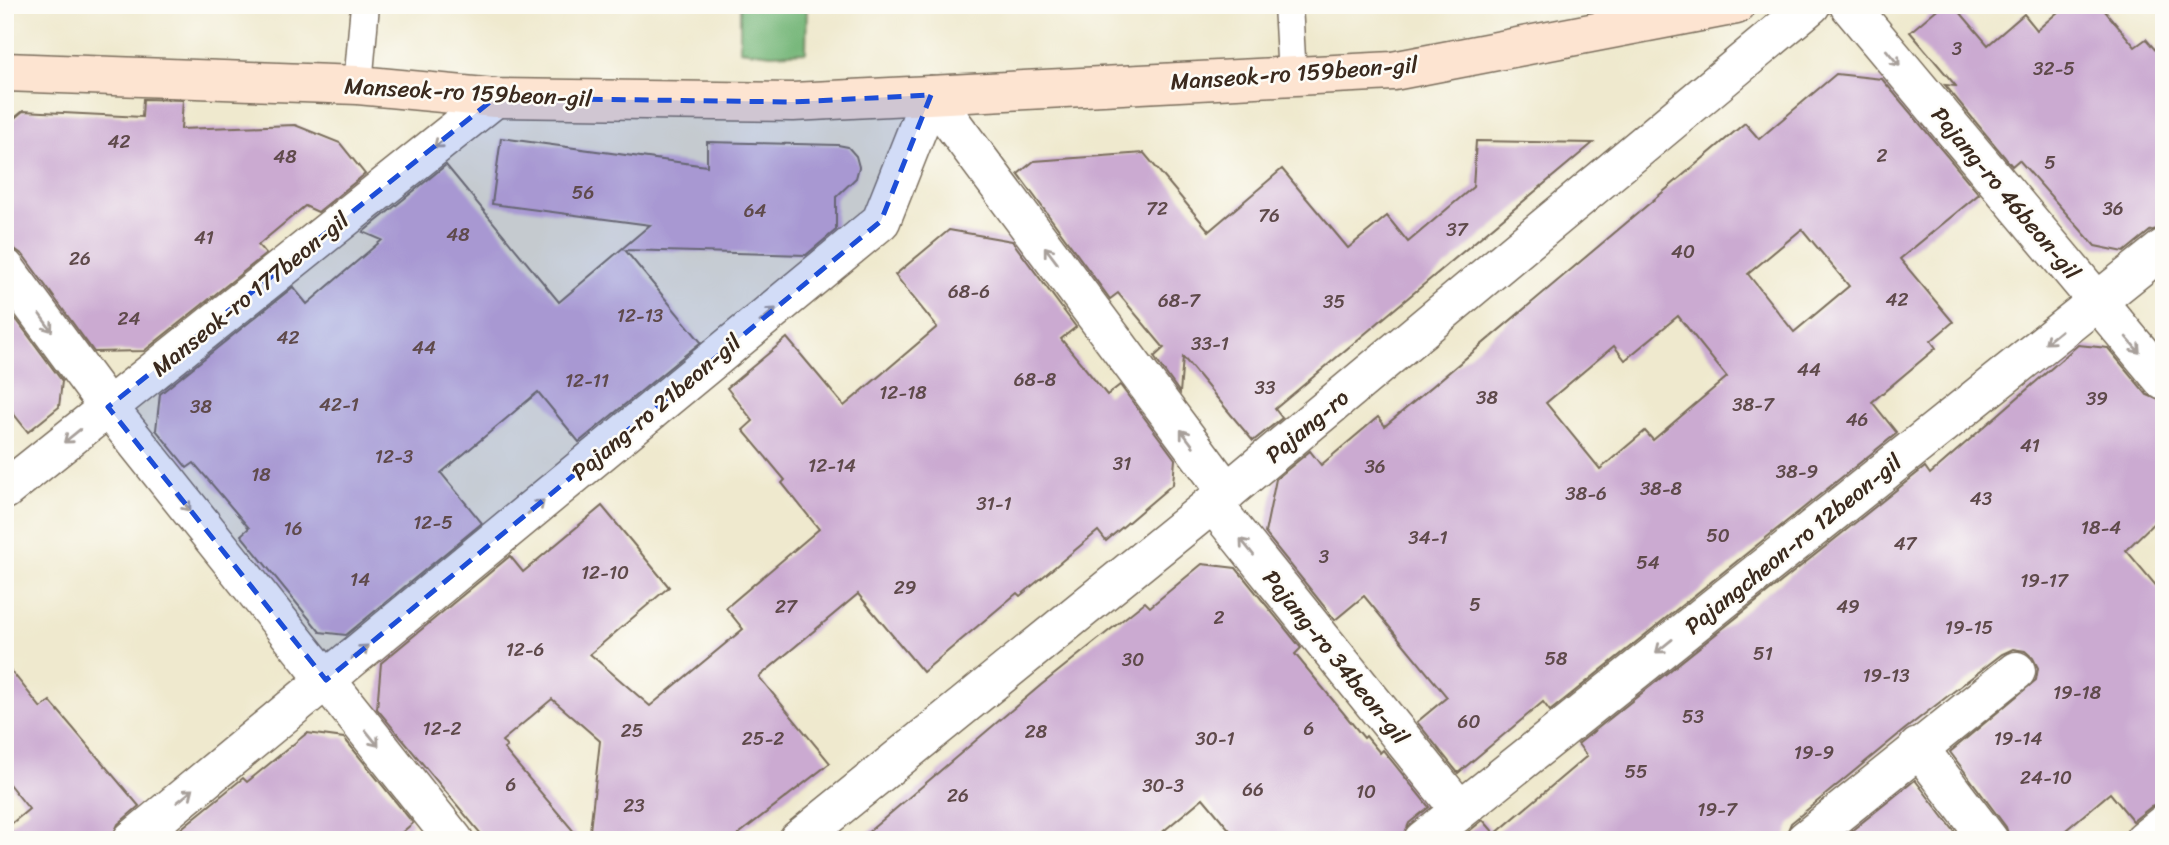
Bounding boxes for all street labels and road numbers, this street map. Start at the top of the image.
street label: Manseok-ro 159beon-gil [1169,44,1419,103]
street label: Manseok-ro 159beon-gil [343,66,593,119]
street label: Pajang-ro 46beon-gil [1920,97,2091,290]
street label: Manseok-ro 177beon-gil [142,201,359,388]
street label: Pajang-ro 21beon-gil [562,323,751,491]
street label: Pajang-ro [1256,379,1359,474]
street label: Pajangcheon-ro 12beon-gil [1675,443,1912,646]
street label: Pajang-ro 34beon-gil [1252,560,1420,755]

